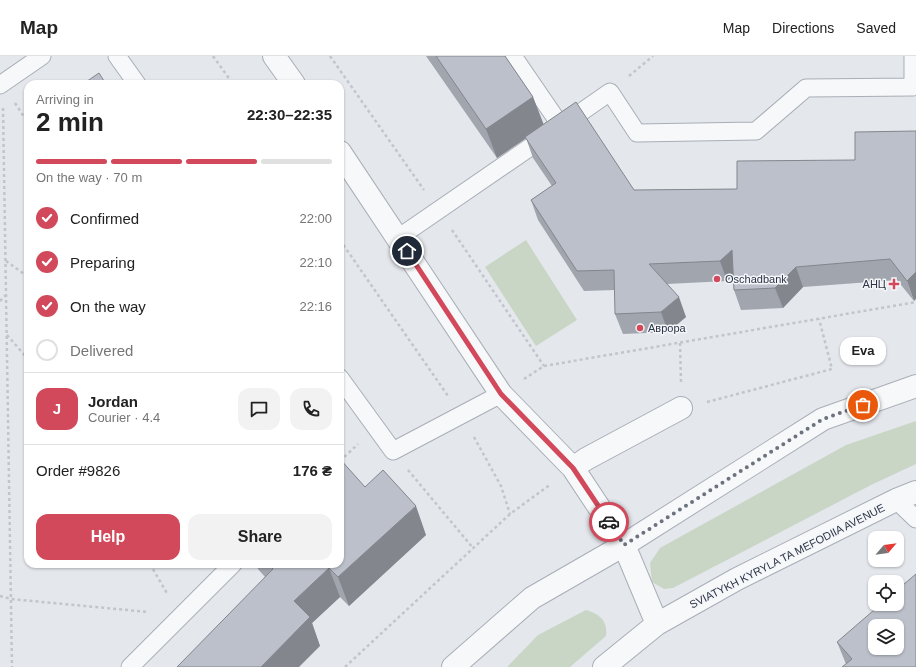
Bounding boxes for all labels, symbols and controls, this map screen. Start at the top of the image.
text: Map [20,17,58,38]
text: Map [723,20,750,36]
text: Directions [772,20,834,36]
text: Saved [856,20,896,36]
text: Arriving in [36,92,94,107]
text: 22:30–22:35 [247,106,332,123]
text: 2 min [36,107,104,137]
text: On the way · 70 m [36,170,142,185]
icon: check [36,207,58,229]
text: Confirmed [70,210,139,227]
text: 22:00 [299,211,332,226]
pin [390,234,424,268]
icon: home [396,240,418,262]
icon: check [36,251,58,273]
text: Preparing [70,254,135,271]
text: 22:10 [299,255,332,270]
place label: Oschadbank [725,273,787,285]
marker: Oschadbank [712,274,722,284]
place label: АНЦ [863,278,886,290]
marker: АНЦ [889,279,899,289]
icon: check [36,295,58,317]
text: On the way [70,298,146,315]
text: 22:16 [299,299,332,314]
place label: Аврора [648,322,687,334]
marker: Аврора [635,323,645,333]
callout: Eva [840,337,886,365]
text: Delivered [70,342,133,359]
text: Eva [851,343,875,358]
button: chat [238,388,280,430]
button: phone [290,388,332,430]
pin [846,388,880,422]
text: Jordan [88,393,138,410]
icon: bag [852,394,874,416]
text: J [53,400,61,417]
text: Courier · 4.4 [88,410,160,425]
text: Order #9826 [36,462,120,479]
text: 176 ₴ [293,462,332,479]
street label: SVIATYKH KYRYLA TA MEFODIIA AVENUE [687,501,887,611]
courier [589,502,629,542]
icon: car [598,511,620,533]
button: Help [36,514,180,560]
button: Share [188,514,332,560]
north arrow [868,531,904,567]
map controls [868,531,904,655]
button: locate [868,575,904,611]
button: layers [868,619,904,655]

